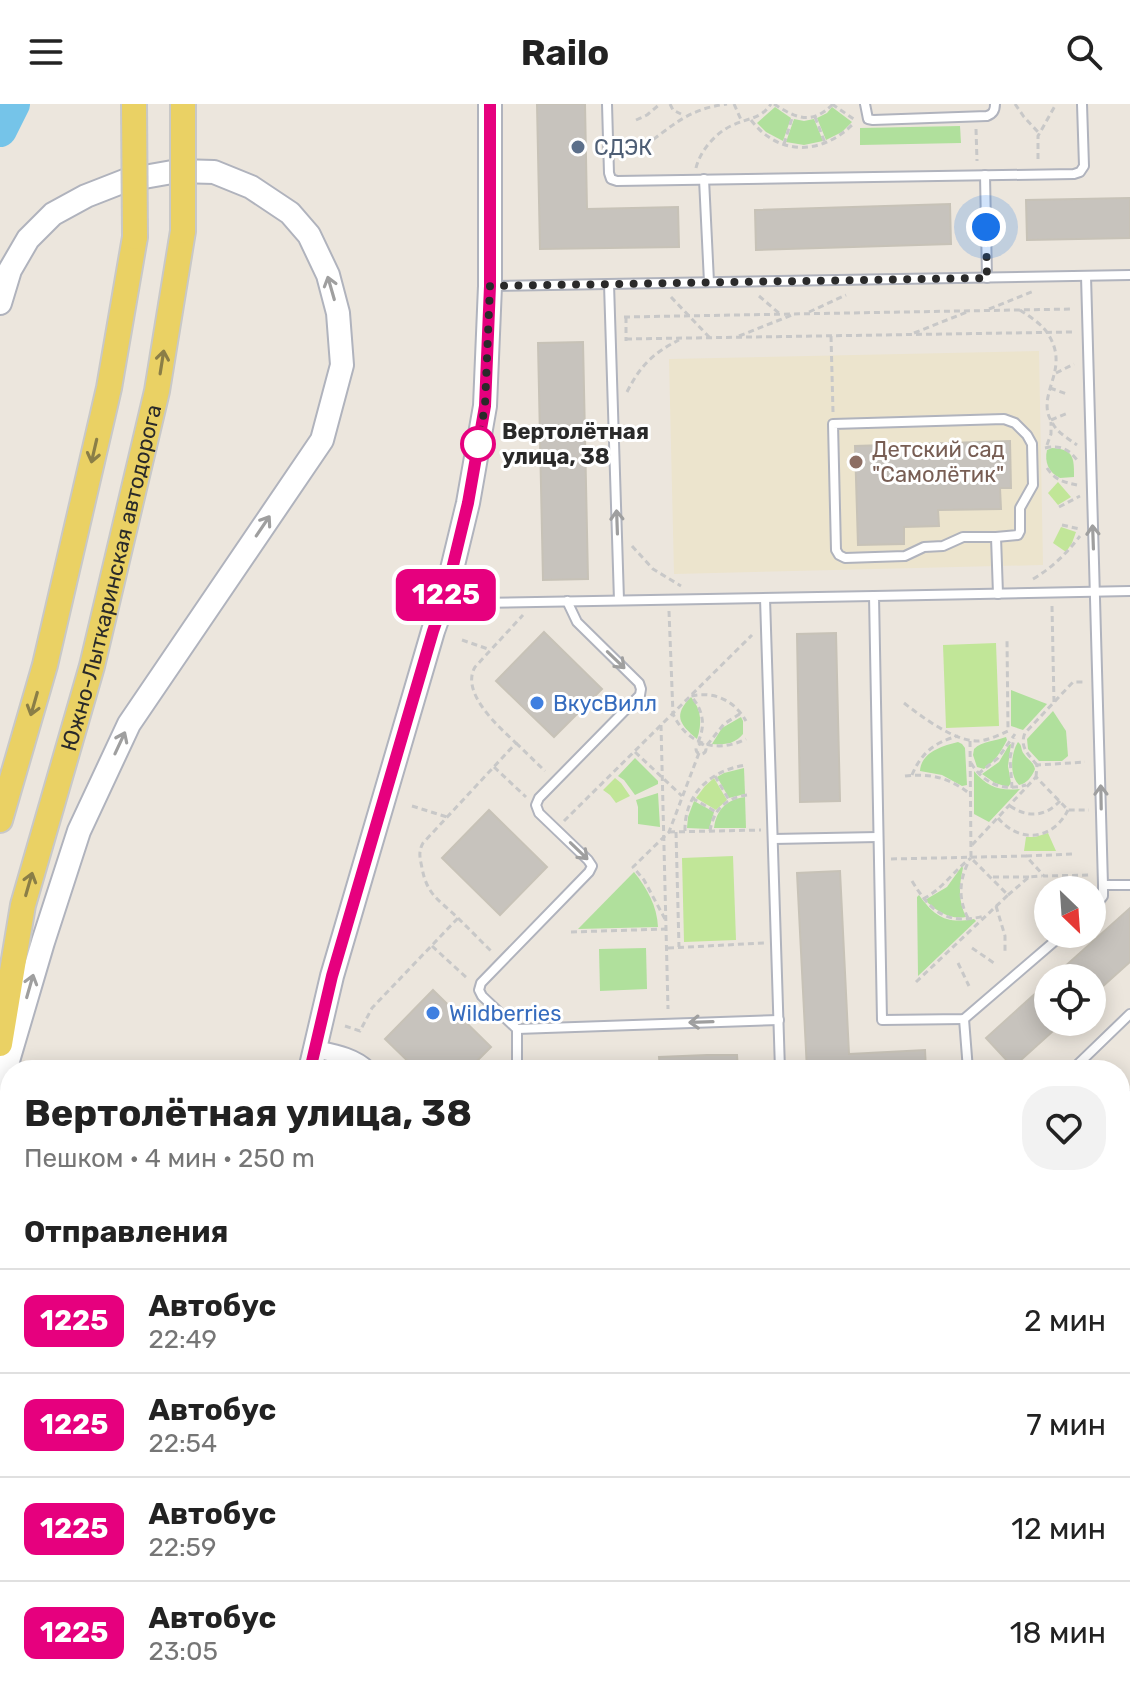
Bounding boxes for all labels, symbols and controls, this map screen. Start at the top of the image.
icon: menu [24,30,68,74]
icon: search [1062,30,1106,74]
text: Railo [521,31,609,74]
place label: СДЭК [594,134,652,161]
marker: СДЭК [569,138,587,156]
your location [966,207,1006,247]
one-way arrow [323,275,338,301]
one-way arrow [155,349,170,375]
street label: Южно-Лыткаринская автодорога [55,402,167,754]
place label: Вертолётная улица, 38 [502,418,649,470]
marker: Вертолётная улица, 38 [461,427,495,461]
place label: Детский сад "Самолётик" [872,436,1005,488]
one-way arrow [86,438,101,464]
marker: Детский сад "Самолётик" [847,453,865,471]
one-way arrow [609,509,624,536]
one-way arrow [255,515,271,537]
one-way arrow [1086,524,1101,551]
line badge: 1225 [390,569,502,621]
text: 1225 [412,578,480,611]
one-way arrow [606,651,626,670]
place label: ВкусВилл [553,690,657,717]
one-way arrow [26,691,41,717]
marker: ВкусВилл [528,694,546,712]
one-way arrow [113,731,128,755]
one-way arrow [1093,784,1108,811]
one-way arrow [569,841,589,860]
one-way arrow [22,872,37,898]
north arrow [1034,876,1106,948]
map controls [1034,876,1106,1036]
button: locate [1034,964,1106,1036]
one-way arrow [24,974,38,999]
place label: Wildberries [449,1000,561,1027]
marker: Wildberries [424,1004,442,1022]
one-way arrow [688,1015,715,1030]
button: heart [1022,1086,1106,1170]
text: Вертолётная улица, 38 [24,1090,472,1136]
text: Пешком · 4 мин · 250 m [24,1143,315,1174]
text: Отправления [24,1214,228,1250]
text: Автобус [148,1288,276,1324]
text: 2 мин [1024,1303,1106,1339]
text: 1225 [40,1304,108,1337]
text: 22:49 [148,1324,217,1355]
text: Автобус [148,1392,276,1428]
text: 7 мин [1026,1407,1106,1443]
text: 1225 [40,1408,108,1441]
text: 22:54 [148,1428,217,1459]
text: Автобус [148,1496,276,1532]
text: 12 мин [1011,1511,1106,1547]
text: 1225 [40,1512,108,1545]
text: 22:59 [148,1532,216,1563]
text: Автобус [148,1600,276,1636]
text: 18 мин [1010,1615,1106,1651]
text: 1225 [40,1616,108,1649]
text: 23:05 [148,1636,218,1667]

